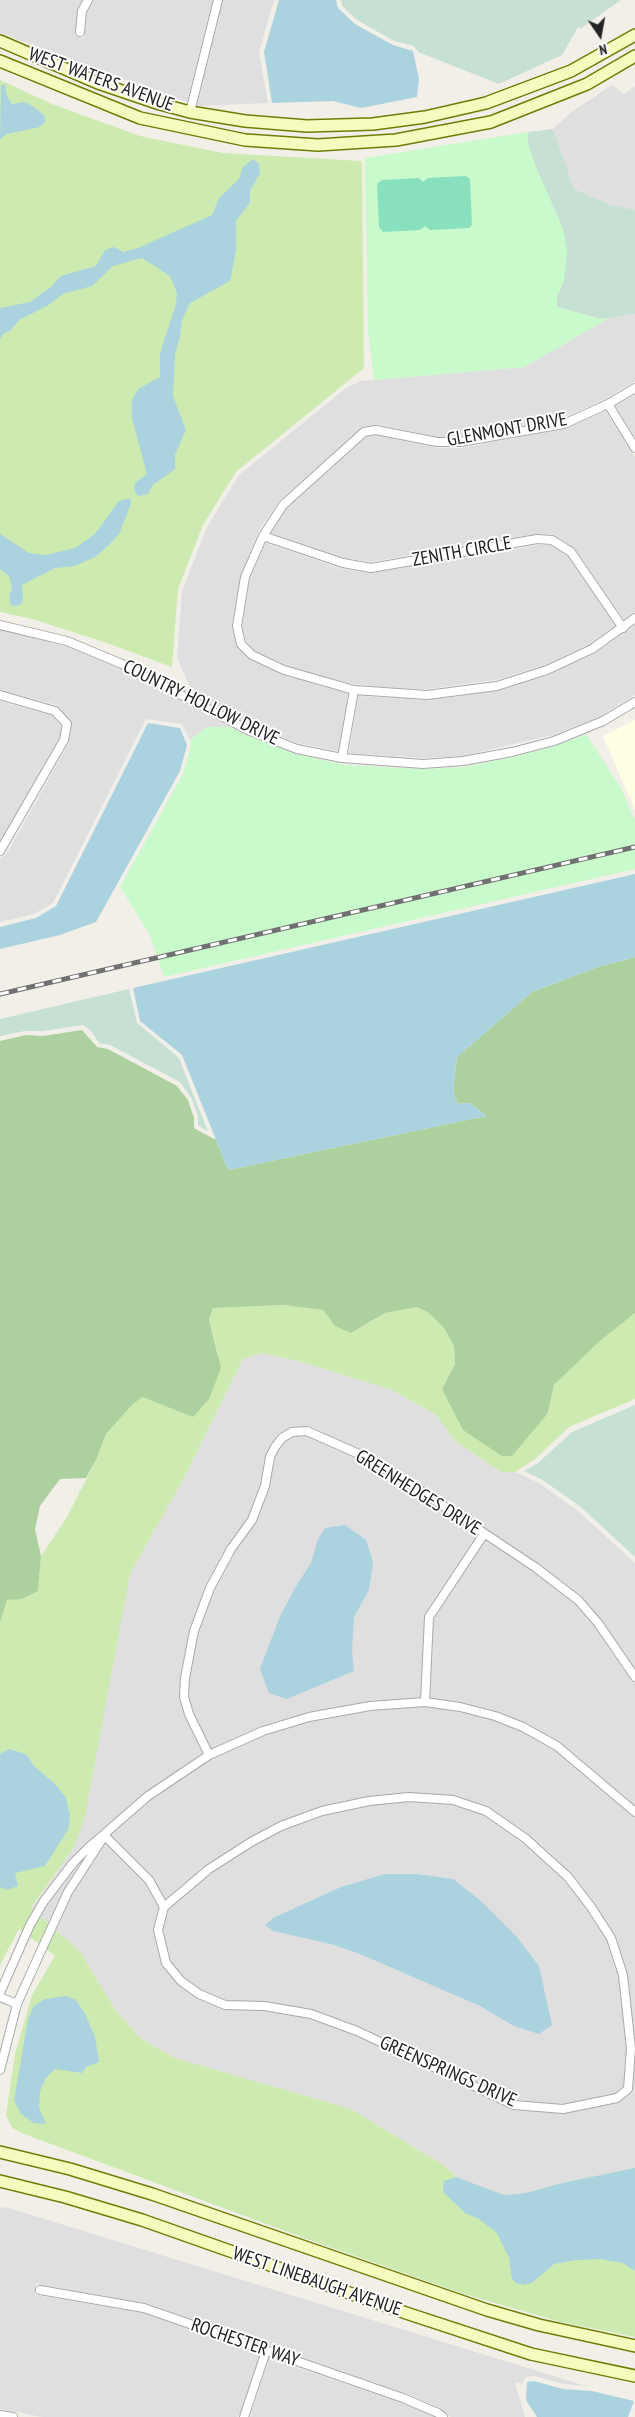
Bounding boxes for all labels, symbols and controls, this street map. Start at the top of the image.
north arrow [575,10,625,60]
text: N [598,40,609,59]
street label: WEST WATERS AVENUE [25,43,177,117]
street label: GLENMONT DRIVE [445,408,569,452]
street label: ZENITH CIRCLE [411,532,513,572]
street label: COUNTRY HOLLOW DRIVE [119,655,283,751]
street label: GREENHEDGES DRIVE [351,1445,485,1541]
street label: GREENSPRINGS DRIVE [376,2032,520,2112]
street label: WEST LINEBAUGH AVENUE [230,2242,404,2322]
street label: ROCHESTER WAY [188,2314,302,2372]

